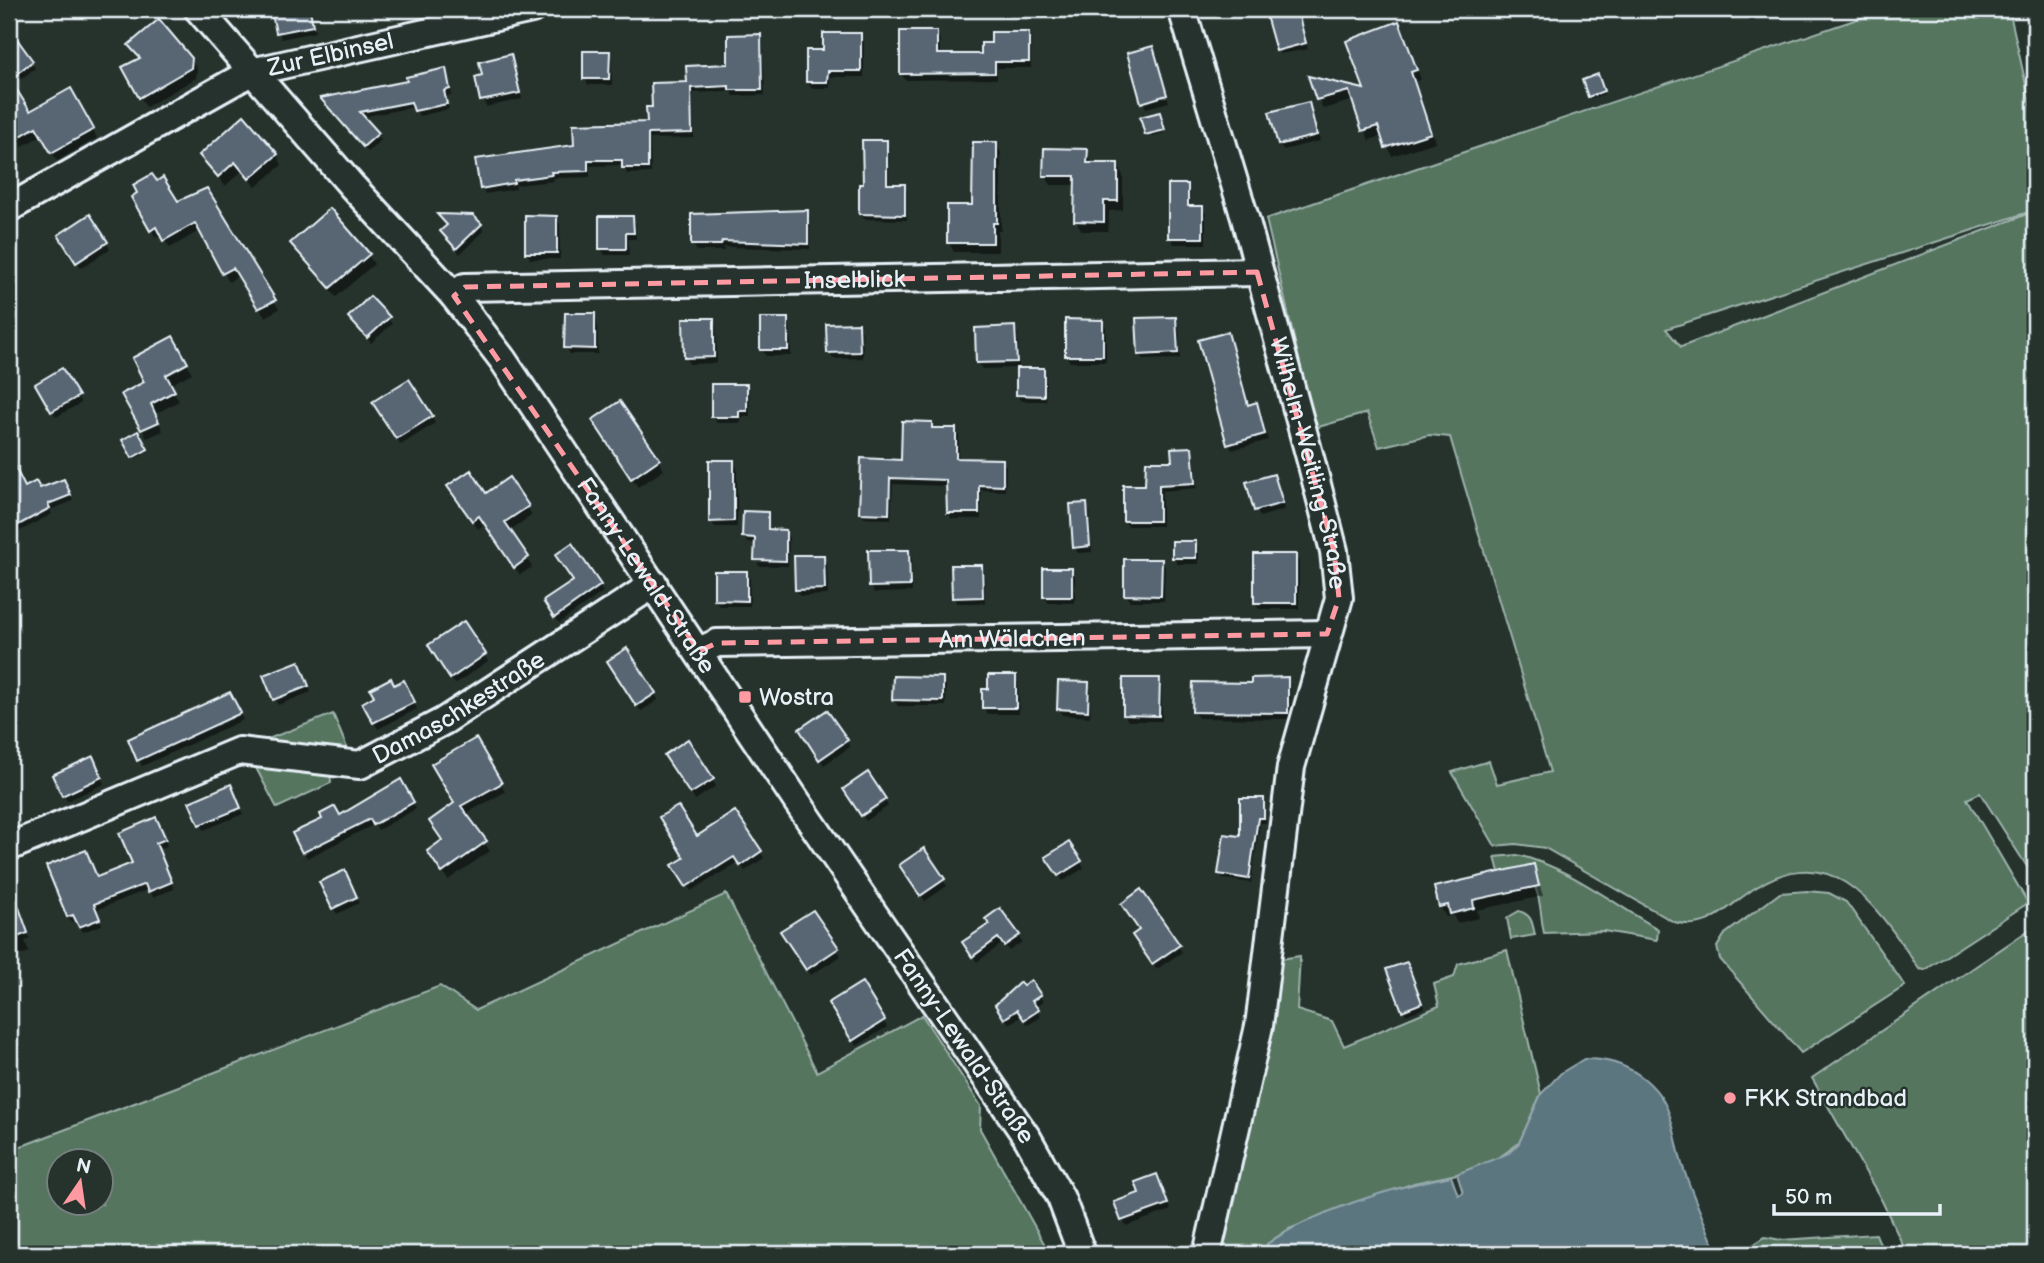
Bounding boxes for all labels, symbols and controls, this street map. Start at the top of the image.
street label: Zur Elbinsel [264,26,396,83]
street label: Inselblick [804,264,906,295]
street label: Wilhelm-Weitling-Straße [1264,334,1352,591]
street label: Fanny-Lewald-Straße [571,472,722,679]
street label: Am Wäldchen [939,623,1086,654]
street label: Damaschkestraße [367,645,550,771]
place label: Wostra [759,683,834,712]
marker: Wostra [737,689,753,705]
street label: Fanny-Lewald-Straße [887,943,1041,1149]
place label: FKK Strandbad [1744,1084,1907,1113]
marker: FKK Strandbad [1722,1090,1738,1106]
north arrow [46,1148,116,1218]
text: N [74,1154,93,1180]
scale bar [1774,1172,1941,1216]
text: 50 m [1785,1185,1832,1210]

